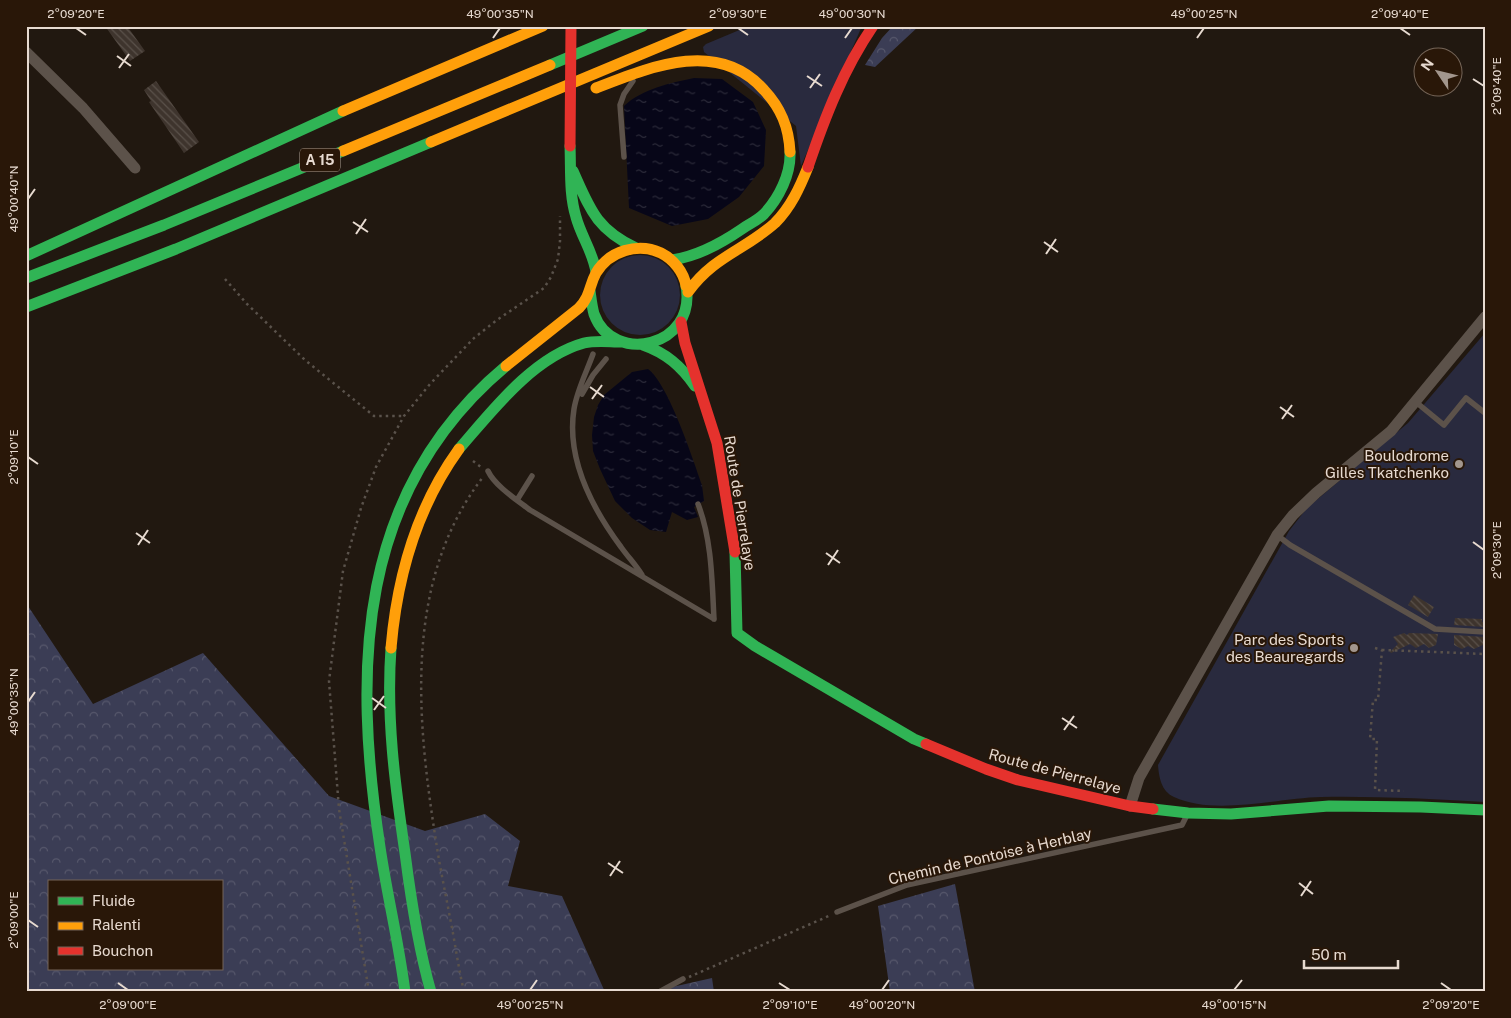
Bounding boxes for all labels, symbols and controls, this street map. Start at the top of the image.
text: 2°09'20"E [47,7,105,21]
text: 49°00'35"N [466,7,534,21]
text: 2°09'30"E [709,7,767,21]
text: 49°00'30"N [818,7,886,21]
text: 49°00'25"N [1170,7,1238,21]
text: 2°09'40"E [1371,7,1429,21]
north arrow [1414,48,1464,98]
text: N [1418,55,1437,74]
text: 2°09'40"E [1490,57,1504,115]
road number: A 15 [300,148,340,172]
text: 49°00'40"N [7,165,21,233]
text: 2°09'10"E [7,429,21,485]
street label: Route de Pierrelaye [721,434,759,572]
place label: Boulodrome Gilles Tkatchenko [1325,447,1449,481]
marker: Boulodrome Gilles Tkatchenko [1453,458,1465,470]
text: 2°09'30"E [1490,521,1504,579]
place label: Parc des Sports des Beauregards [1226,631,1344,665]
marker: Parc des Sports des Beauregards [1348,642,1360,654]
text: 49°00'35"N [7,668,21,736]
street label: Route de Pierrelaye [987,745,1123,797]
street label: Chemin de Pontoise à Herblay [887,824,1093,888]
legend [48,880,222,970]
text: 2°09'00"E [7,891,21,949]
text: Fluide [92,892,135,909]
text: Ralenti [92,916,141,933]
scale bar [1304,938,1397,970]
text: Bouchon [92,942,153,959]
text: 50 m [1311,946,1346,963]
text: 2°09'00"E [99,998,157,1012]
text: 49°00'25"N [496,998,564,1012]
text: 2°09'10"E [762,998,818,1012]
text: 49°00'20"N [849,998,915,1012]
text: 49°00'15"N [1202,998,1266,1012]
text: 2°09'20"E [1422,998,1480,1012]

